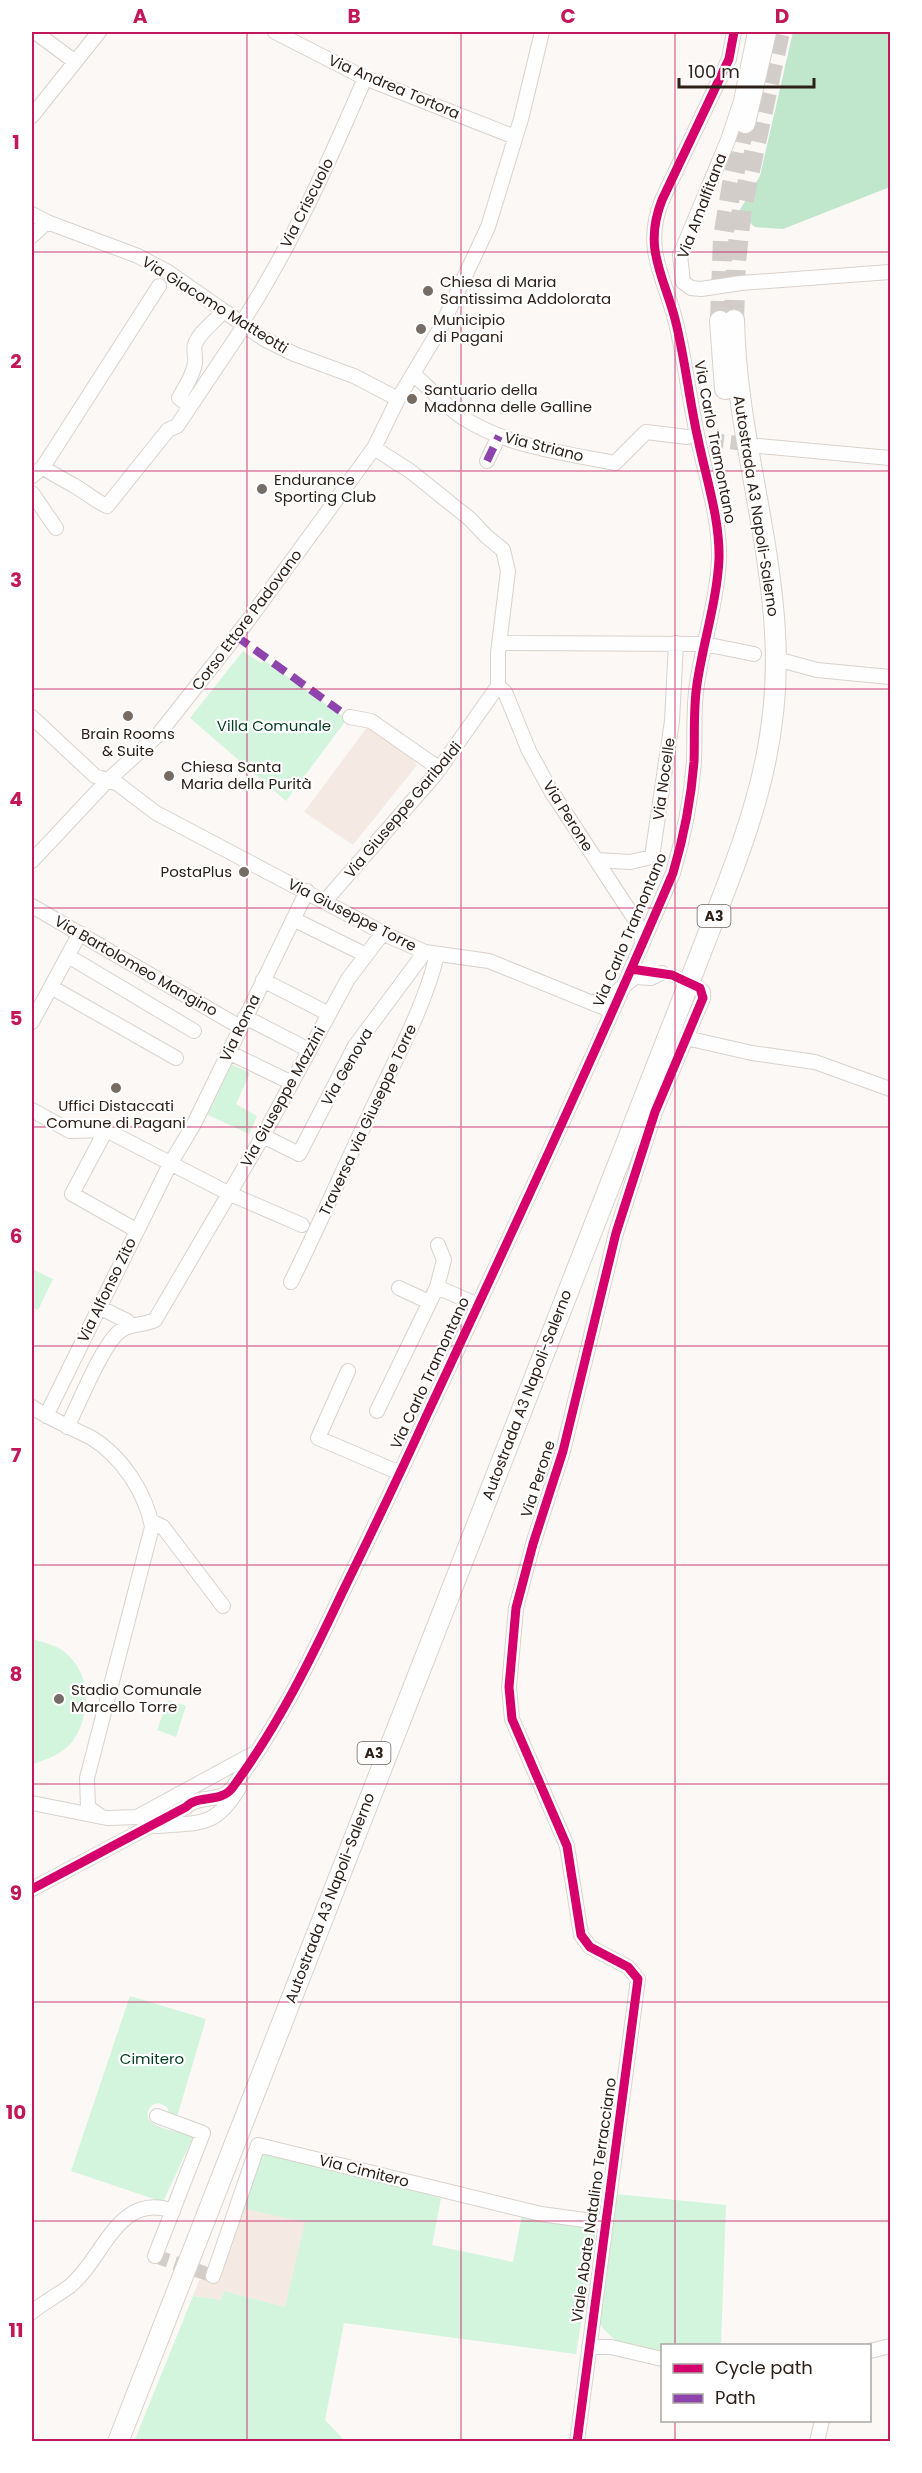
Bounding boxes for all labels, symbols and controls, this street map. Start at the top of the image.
text: A [133,2,148,30]
text: B [347,2,361,30]
text: C [560,2,576,30]
text: D [775,2,789,30]
street label: Via Andrea Tortora [325,49,463,124]
scale bar [679,51,814,89]
text: 100 m [688,59,740,84]
text: 1 [12,128,20,156]
street label: Via Amalfitana [672,150,731,262]
street label: Via Criscuolo [275,154,338,251]
street label: Via Giacomo Matteotti [138,251,292,358]
place label: Chiesa di Maria Santissima Addolorata [440,271,611,309]
marker: Chiesa di Maria Santissima Addolorata [421,284,435,298]
place label: Municipio di Pagani [433,309,505,347]
marker: Municipio di Pagani [414,322,428,336]
text: 2 [10,347,22,375]
street label: Via Carlo Tramontano [689,358,742,525]
place label: Santuario della Madonna delle Galline [424,379,592,417]
marker: Santuario della Madonna delle Galline [405,392,419,406]
street label: Autostrada A3 Napoli-Salerno [729,394,784,618]
street label: Via Striano [502,427,586,466]
place label: Endurance Sporting Club [274,469,376,507]
marker: Endurance Sporting Club [255,482,269,496]
street label: Corso Ettore Padovano [187,545,307,695]
text: 3 [10,566,22,594]
marker: Brain Rooms & Suite [121,709,135,723]
park label: Villa Comunale [217,715,331,736]
place label: Brain Rooms & Suite [81,723,175,761]
street label: Via Nocelle [647,736,680,822]
street label: Via Giuseppe Garibaldi [339,737,466,883]
place label: Chiesa Santa Maria della Purità [181,756,312,794]
marker: Chiesa Santa Maria della Purità [162,769,176,783]
street label: Via Perone [538,776,599,855]
text: 4 [9,785,23,813]
street label: Via Carlo Tramontano [587,849,672,1010]
place label: PostaPlus [160,861,232,882]
marker: PostaPlus [237,865,251,879]
street label: Via Giuseppe Torre [284,873,420,956]
road number: A3 [698,905,730,927]
street label: Via Bartolomeo Mangino [51,910,222,1021]
street label: Via Roma [214,991,265,1065]
text: 5 [10,1004,23,1032]
street label: Traversa via Giuseppe Torre [314,1021,421,1219]
street label: Via Giuseppe Mazzini [235,1023,330,1171]
street label: Via Genova [316,1024,377,1110]
marker: Uffici Distaccati Comune di Pagani [109,1081,123,1095]
place label: Uffici Distaccati Comune di Pagani [46,1095,186,1133]
text: 6 [10,1222,22,1250]
street label: Via Alfonso Zito [72,1234,141,1346]
street label: Autostrada A3 Napoli-Salerno [477,1287,576,1503]
street label: Via Carlo Tramontano [385,1293,474,1452]
street label: Via Perone [515,1438,560,1520]
text: 7 [11,1441,22,1469]
text: 8 [10,1660,22,1688]
place label: Stadio Comunale Marcello Torre [71,1679,202,1717]
marker: Stadio Comunale Marcello Torre [52,1692,66,1706]
road number: A3 [358,1742,391,1764]
street label: Autostrada A3 Napoli-Salerno [280,1790,379,2006]
text: 9 [10,1879,22,1907]
park label: Cimitero [120,2048,184,2069]
street label: Viale Abate Natalino Terracciano [566,2076,621,2324]
text: 10 [6,2098,26,2126]
street label: Via Cimitero [317,2149,411,2192]
text: 11 [8,2316,24,2344]
legend [661,2344,871,2422]
text: Cycle path [715,2355,813,2380]
text: Path [715,2385,756,2410]

